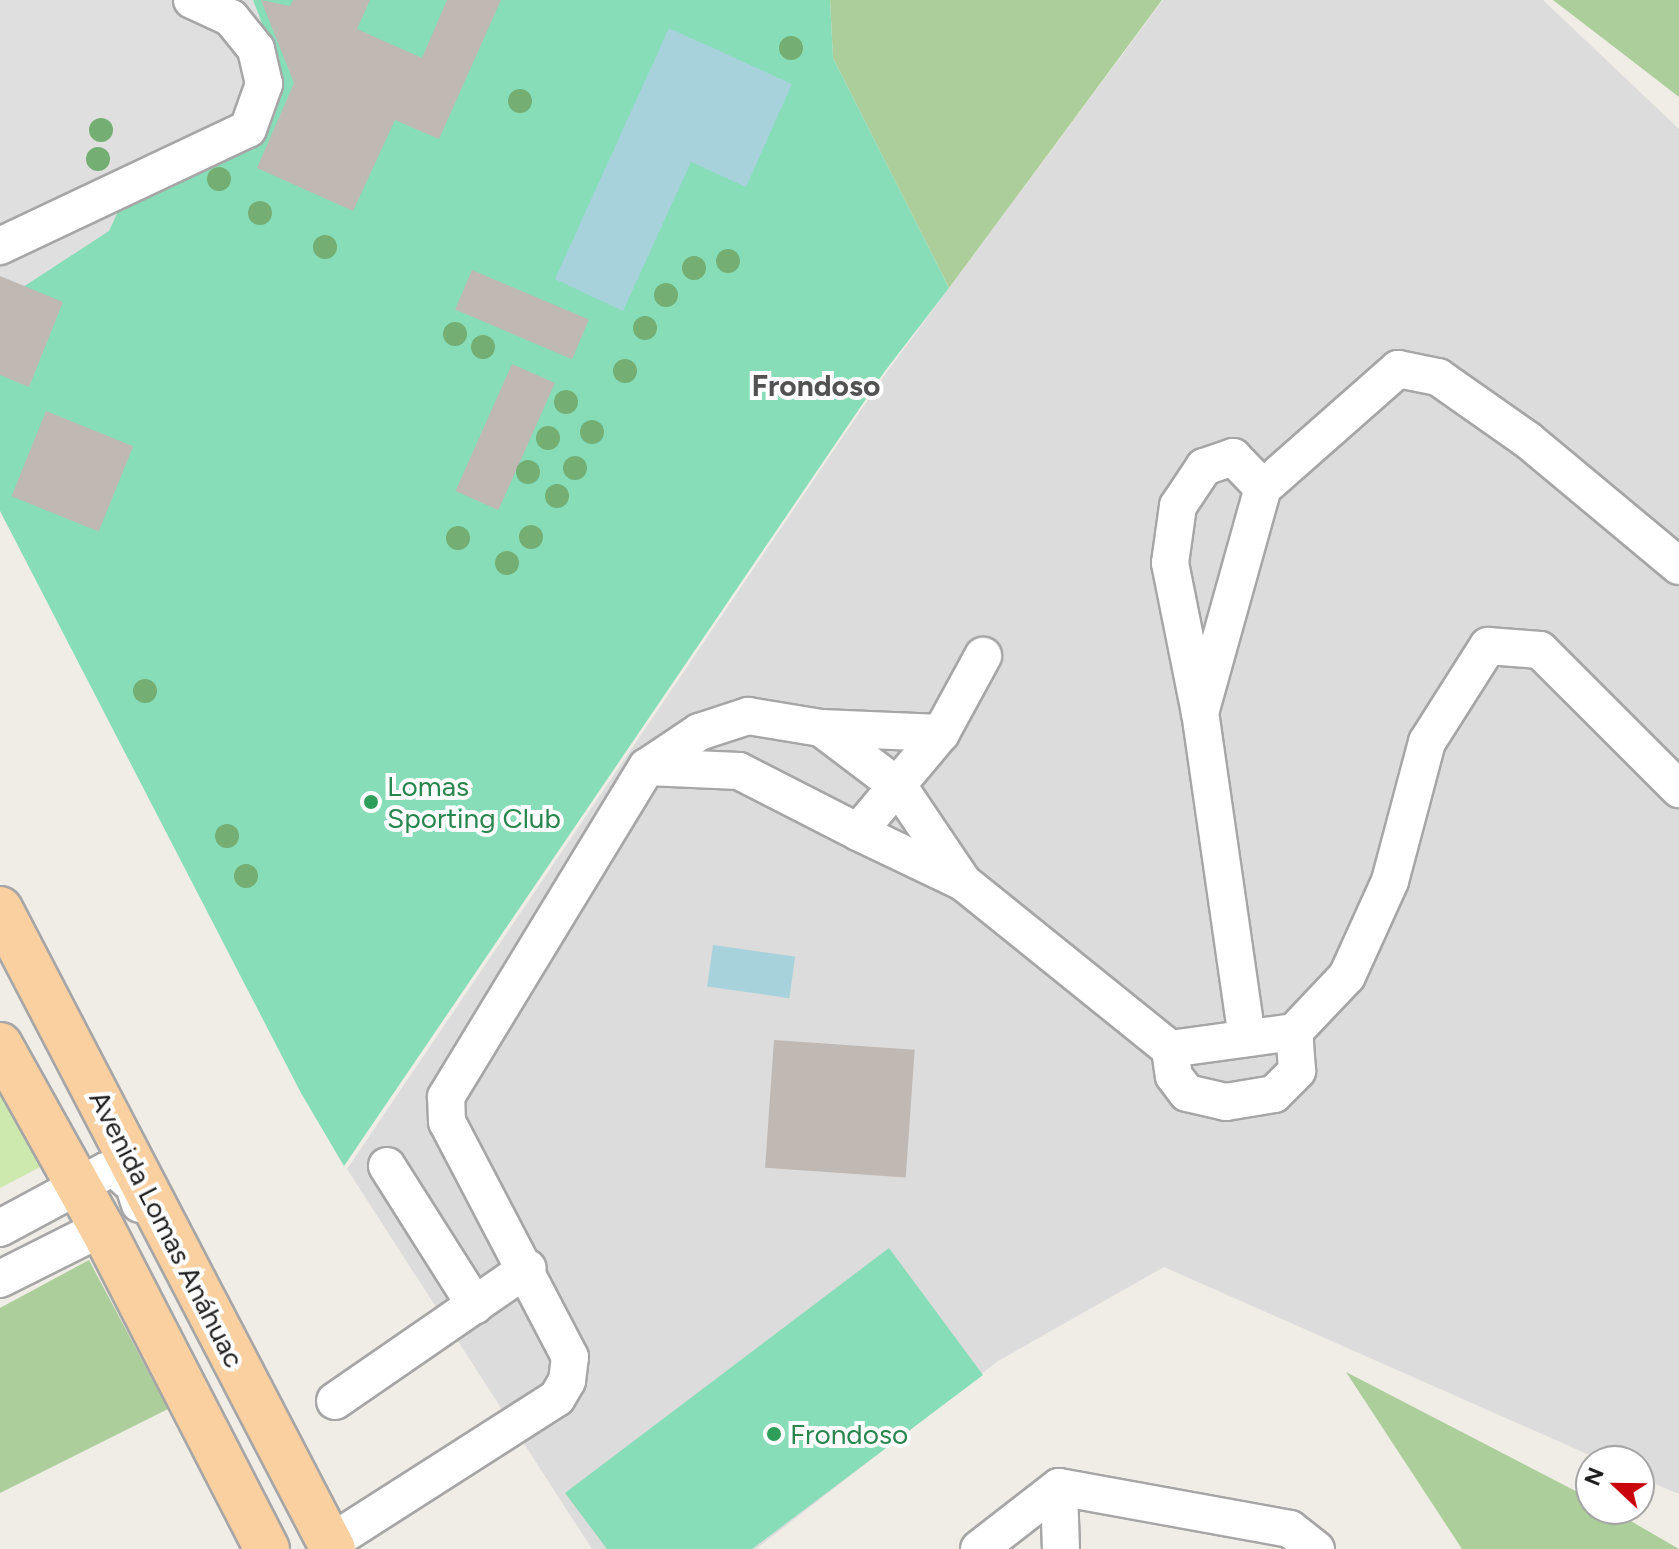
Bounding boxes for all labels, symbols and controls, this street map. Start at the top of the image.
district label: Frondoso [752,368,880,404]
place label: Lomas Sporting Club [387,769,561,835]
marker: Lomas Sporting Club [362,793,380,811]
street label: Avenida Lomas Anáhuac [83,1085,251,1373]
place label: Frondoso [790,1417,908,1451]
marker: Frondoso [765,1425,783,1443]
north arrow [1575,1445,1655,1525]
text: N [1578,1464,1610,1490]

